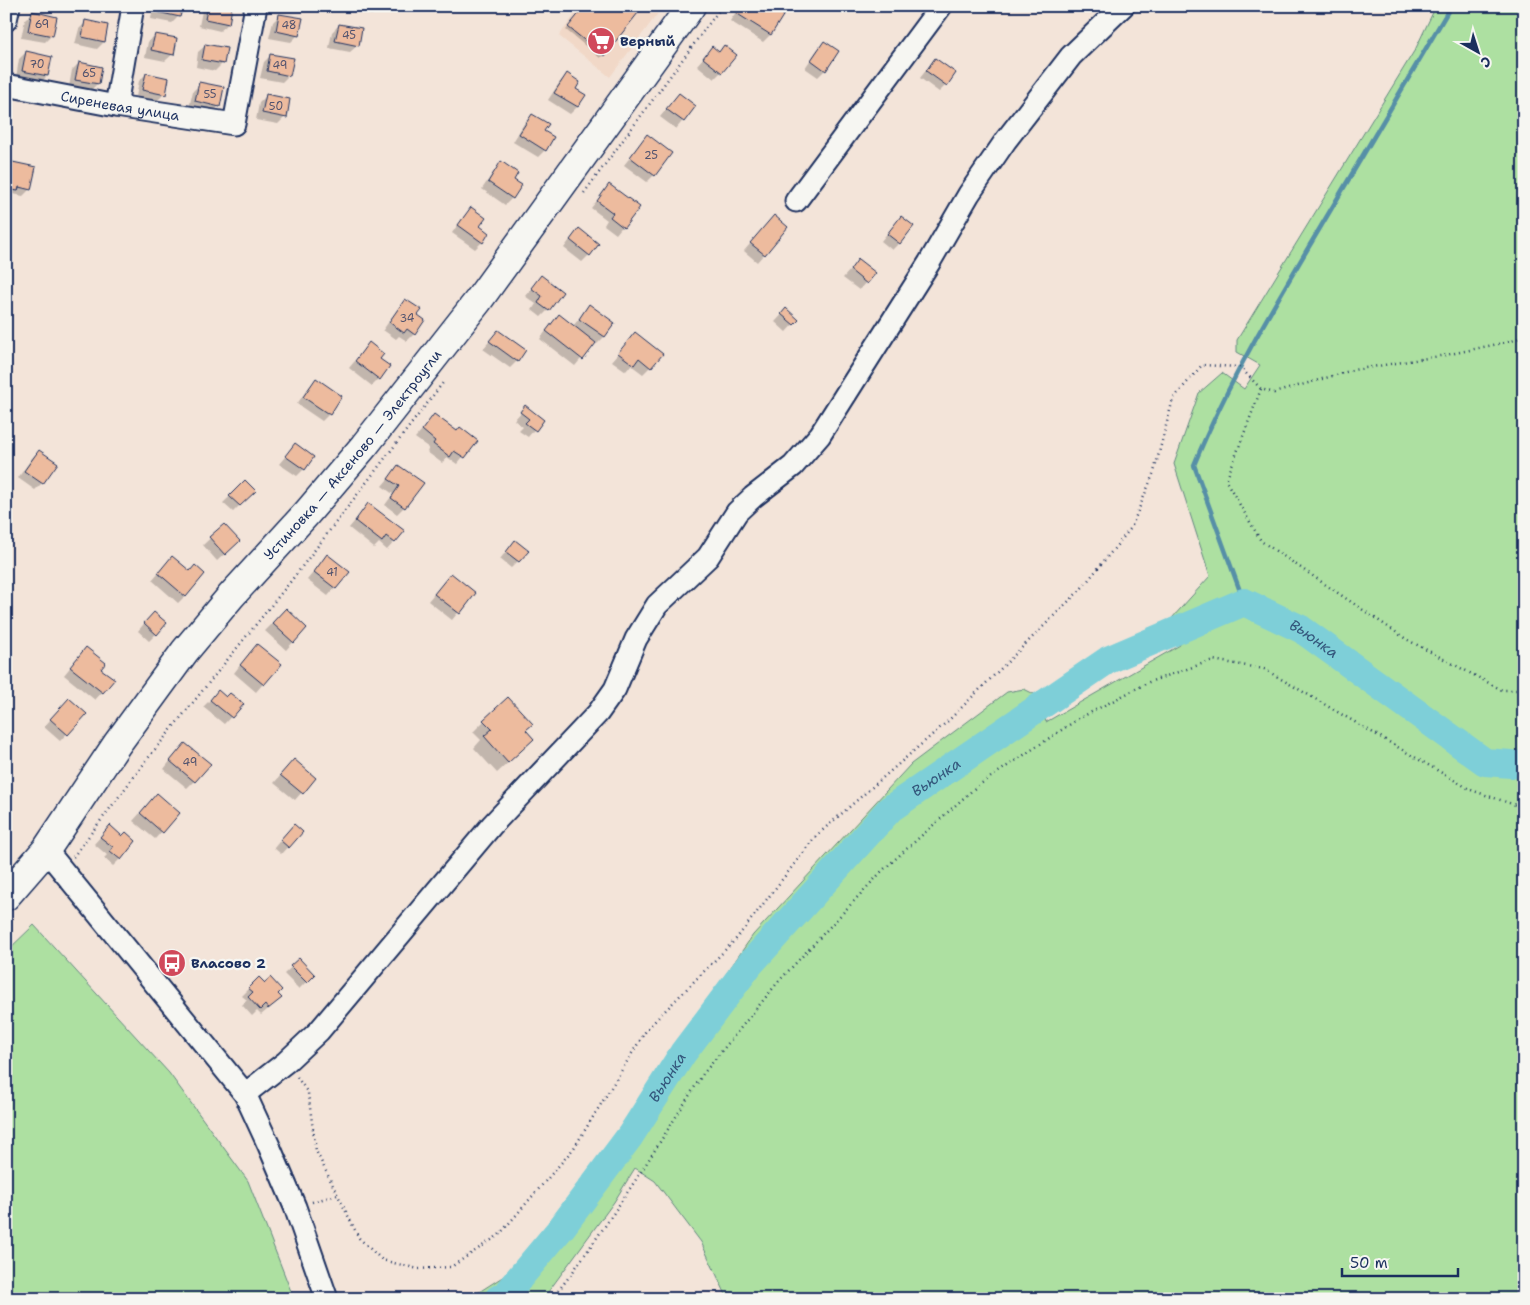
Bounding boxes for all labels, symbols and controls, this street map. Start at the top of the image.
house number: 69 [35,17,49,32]
house number: 48 [281,18,297,33]
supermarket icon: Верный [586,26,616,56]
house number: 45 [342,28,356,43]
north arrow [1452,28,1502,78]
place label: Верный [620,32,675,50]
text: С [1477,52,1495,72]
house number: 70 [29,57,45,72]
house number: 49 [273,58,287,73]
house number: 65 [82,66,96,81]
street label: Сиреневая улица [59,87,181,125]
house number: 55 [203,87,217,102]
house number: 50 [269,99,283,114]
house number: 25 [644,148,658,163]
house number: 34 [400,311,415,326]
street label: Устиновка — Аксеново — Электроугли [260,346,445,563]
house number: 41 [326,565,338,580]
water label: Вьюнка [1286,615,1342,663]
water label: Вьюнка [908,754,965,801]
house number: 49 [183,755,197,770]
bus stop icon: Власово 2 [157,948,187,978]
place label: Власово 2 [191,954,266,972]
water label: Вьюнка [644,1049,691,1106]
scale bar [1342,1245,1459,1277]
text: 50 m [1350,1253,1388,1273]

